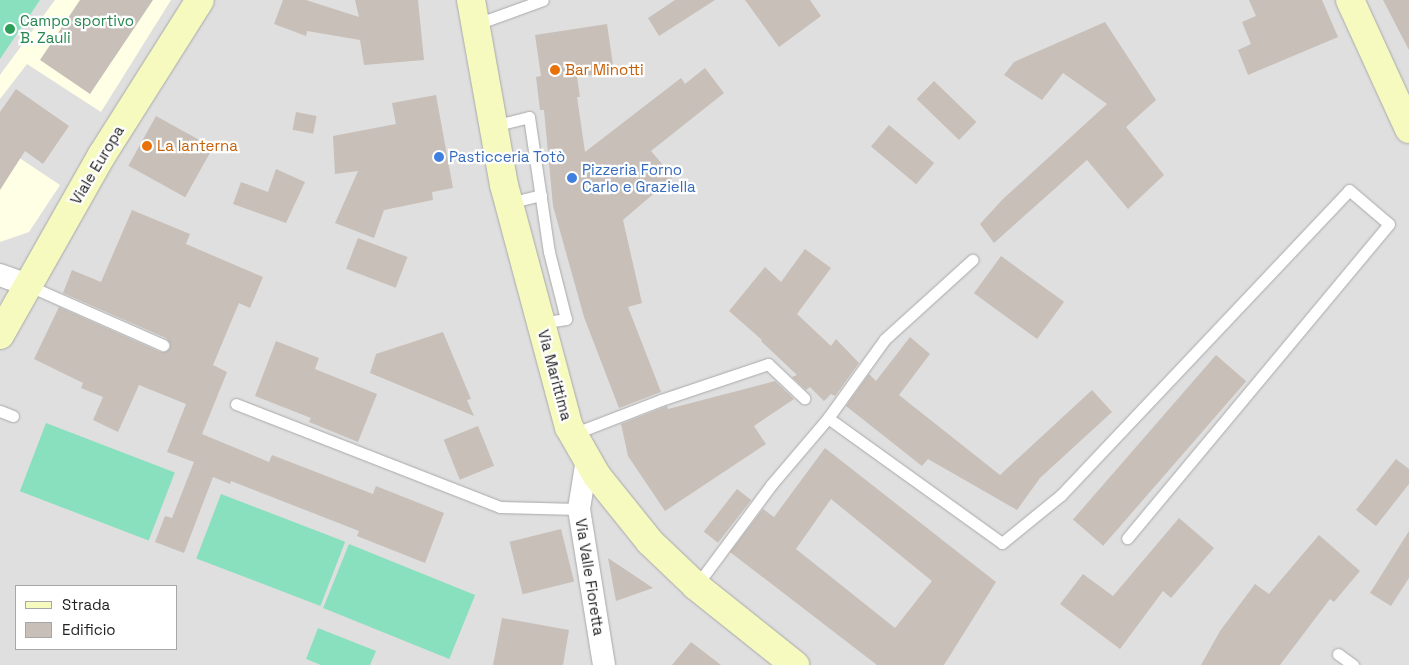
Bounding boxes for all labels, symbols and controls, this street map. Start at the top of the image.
place label: Campo sportivo B. Zauli [20,11,134,46]
marker: Campo sportivo B. Zauli [4,23,16,35]
place label: Bar Minotti [565,61,644,79]
marker: Bar Minotti [549,64,561,76]
street label: Viale Europa [66,122,128,208]
place label: La lanterna [157,137,238,155]
marker: La lanterna [141,140,153,152]
place label: Pasticceria Totò [449,148,566,166]
marker: Pasticceria Totò [433,151,445,163]
place label: Pizzeria Forno Carlo e Graziella [582,160,696,195]
marker: Pizzeria Forno Carlo e Graziella [566,172,578,184]
street label: Via Marittima [534,328,576,422]
street label: Via Valle Fioretta [572,517,608,637]
legend [15,585,178,650]
text: Strada [62,595,110,614]
text: Edificio [62,620,116,639]

